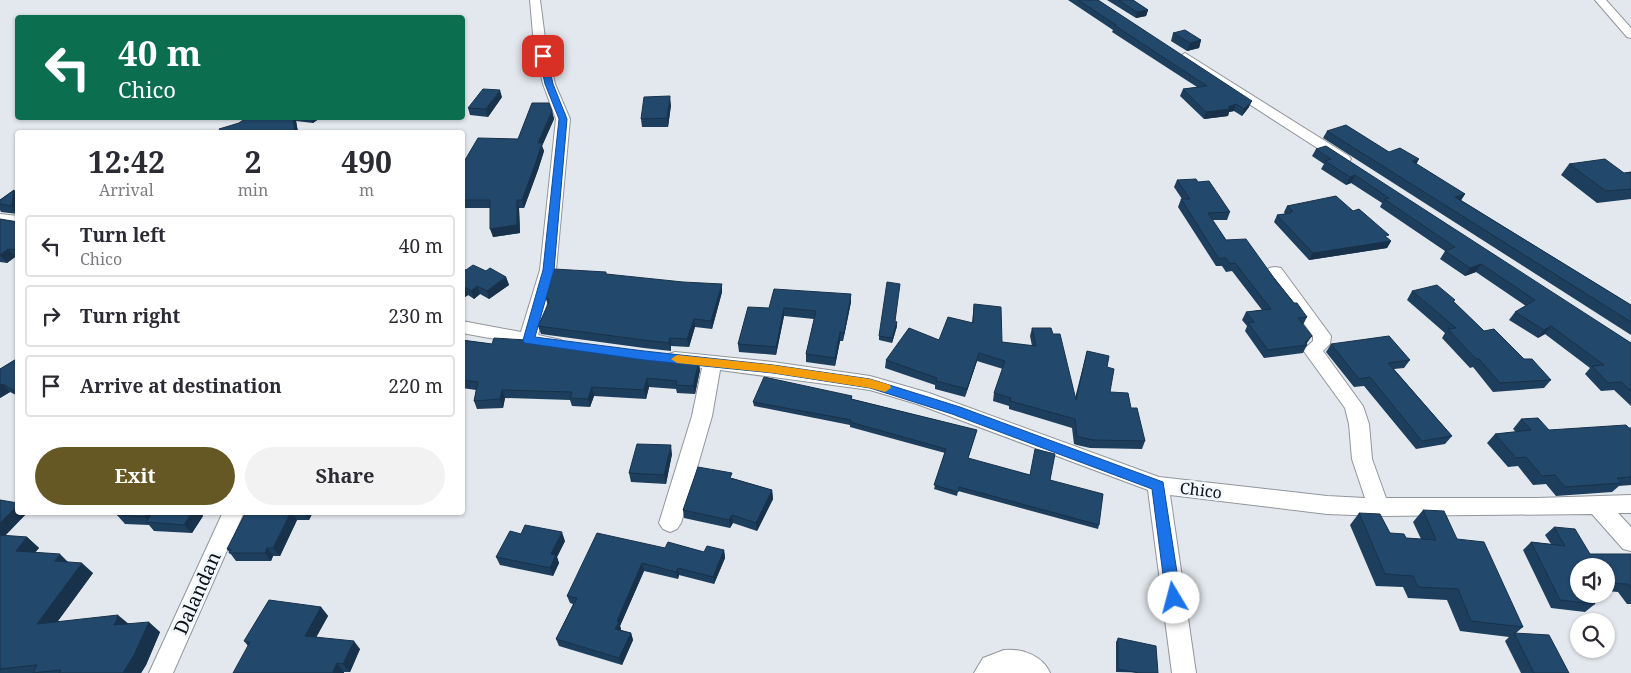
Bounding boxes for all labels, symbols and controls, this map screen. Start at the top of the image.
text: 40 m [118,29,201,76]
icon: left [35,35,100,100]
pin [522,35,564,77]
icon: arrive [529,42,557,70]
text: Chico [118,74,176,104]
text: 12:42 [88,141,165,182]
text: 2 [245,141,261,182]
text: 490 [341,141,392,182]
text: Arrival [99,179,154,201]
text: min [238,179,268,201]
text: m [359,179,374,201]
text: Turn left [80,222,166,248]
icon: left [37,232,65,260]
text: 40 m [399,233,443,259]
text: Chico [80,248,122,270]
icon: right [37,302,65,330]
text: Turn right [80,303,180,329]
text: 230 m [388,303,443,329]
icon: arrive [37,372,65,400]
text: Arrive at destination [80,373,282,399]
text: 220 m [388,373,443,399]
button: Exit [35,447,235,505]
button: Share [245,447,445,505]
street label: Chico [1179,477,1223,503]
street label: Dalandan [167,548,227,638]
map controls [1570,558,1615,658]
button: sound [1570,558,1615,603]
position arrow [1147,571,1199,623]
button: search [1570,613,1615,658]

